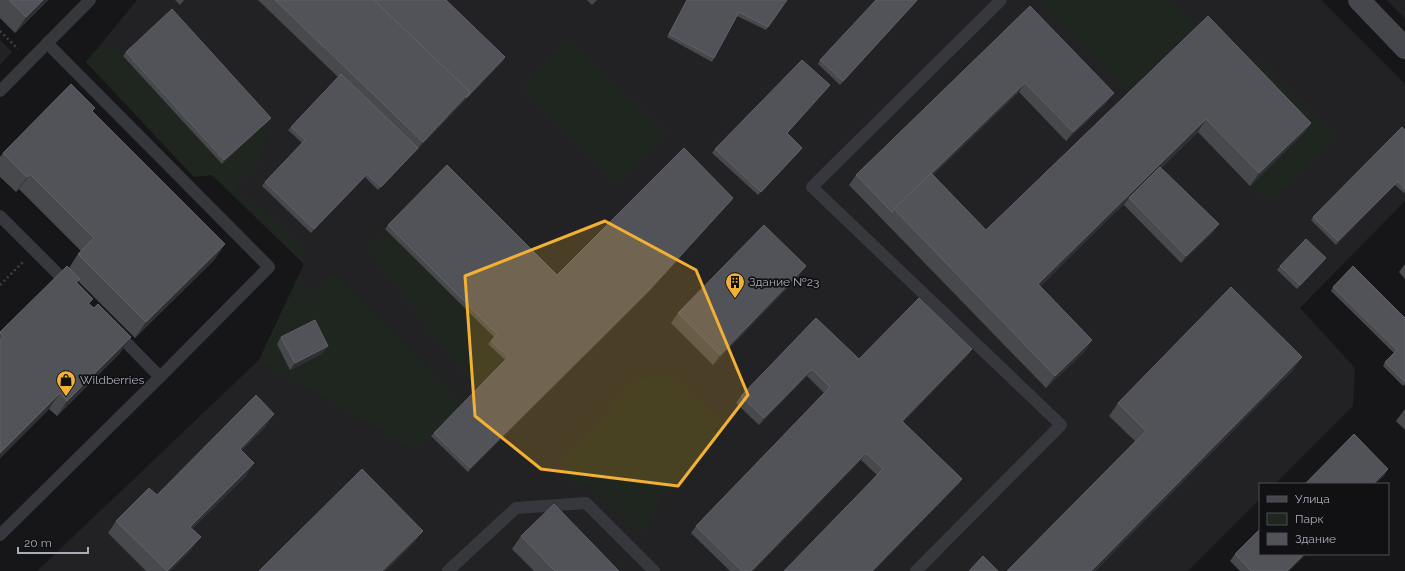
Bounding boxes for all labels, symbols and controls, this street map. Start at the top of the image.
building icon: Здание №23 [724,271,746,299]
place label: Здание №23 [749,275,819,289]
shop icon: Wildberries [55,369,77,397]
place label: Wildberries [80,373,144,387]
legend [1259,483,1389,555]
text: Улица [1295,492,1330,506]
text: Парк [1295,512,1324,526]
scale bar [18,529,88,555]
text: Здание [1295,532,1336,546]
text: 20 m [24,536,52,550]

